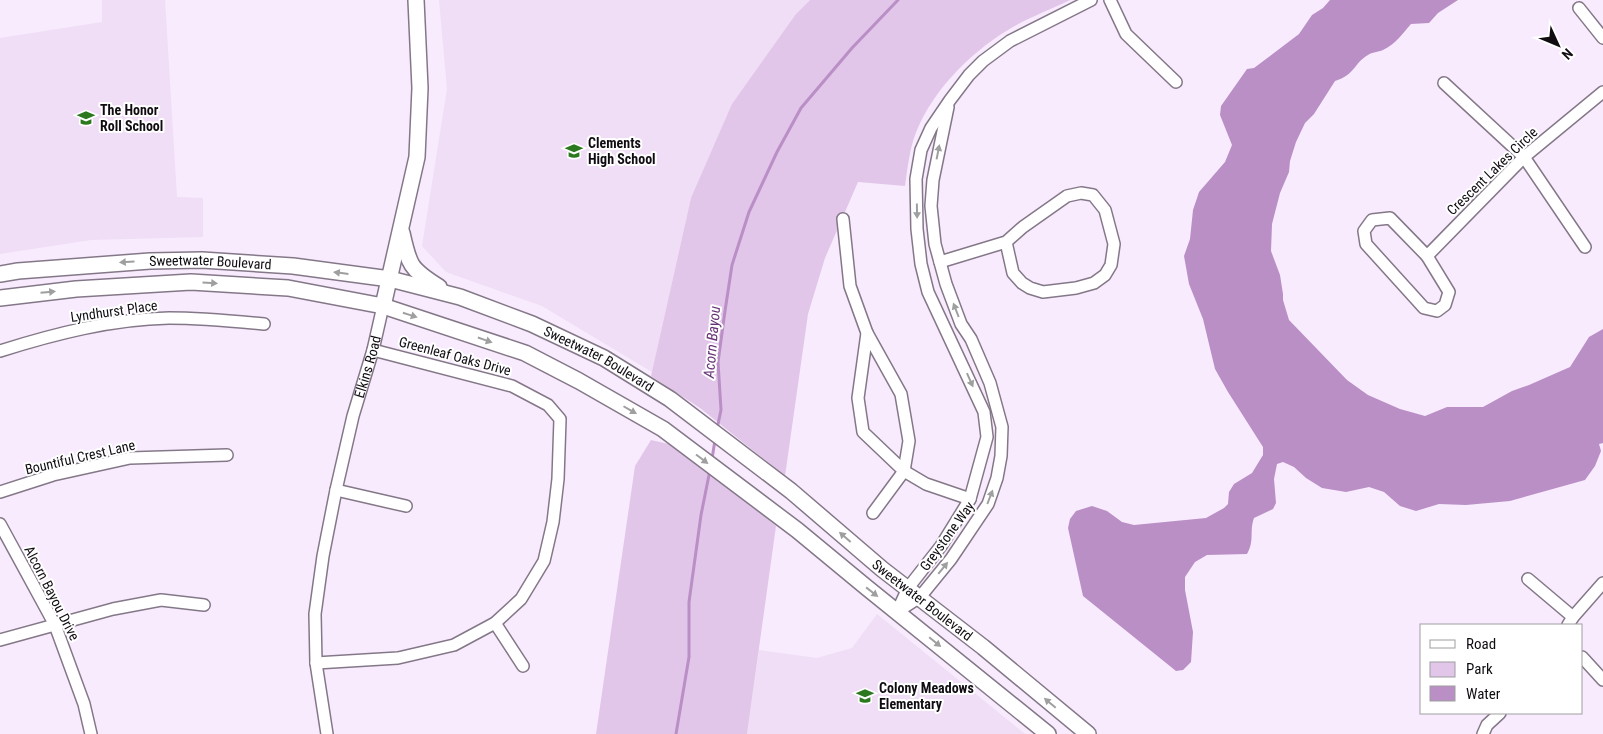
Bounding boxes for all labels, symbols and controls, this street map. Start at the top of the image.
north arrow [1533,20,1583,70]
text: N [1559,45,1576,63]
place label: The Honor Roll School [100,102,163,134]
school or university icon: The Honor Roll School [76,108,96,128]
street label: Crescent Lakes Circle [1443,123,1541,218]
place label: Clements High School [588,135,656,167]
school or university icon: Clements High School [564,141,584,161]
one-way arrow [935,144,943,160]
one-way arrow [913,203,921,219]
street label: Sweetwater Boulevard [149,252,272,273]
one-way arrow [119,259,135,267]
one-way arrow [333,269,349,277]
one-way arrow [203,280,219,288]
one-way arrow [41,288,57,296]
street label: Lyndhurst Place [70,297,159,325]
one-way arrow [952,303,959,318]
water label: Acorn Bayou [700,305,724,380]
one-way arrow [403,312,418,319]
street label: Sweetwater Boulevard [541,323,656,395]
street label: Greenleaf Oaks Drive [397,333,513,379]
street label: Elkins Road [351,334,384,400]
one-way arrow [477,336,492,344]
one-way arrow [966,373,974,387]
one-way arrow [624,406,637,415]
street label: Bountiful Crest Lane [23,436,137,477]
one-way arrow [695,453,708,464]
one-way arrow [986,489,994,504]
street label: Greystone Way [917,498,978,574]
one-way arrow [838,532,851,543]
street label: Alcorn Bayou Drive [21,543,83,643]
street label: Sweetwater Boulevard [869,556,976,644]
one-way arrow [938,562,949,575]
one-way arrow [865,587,878,598]
legend [1420,624,1583,714]
text: Road [1466,635,1496,653]
one-way arrow [928,637,941,648]
text: Park [1466,660,1493,678]
place label: Colony Meadows Elementary [879,680,974,712]
text: Water [1466,685,1501,703]
school or university icon: Colony Meadows Elementary [855,686,875,706]
one-way arrow [1044,697,1057,708]

